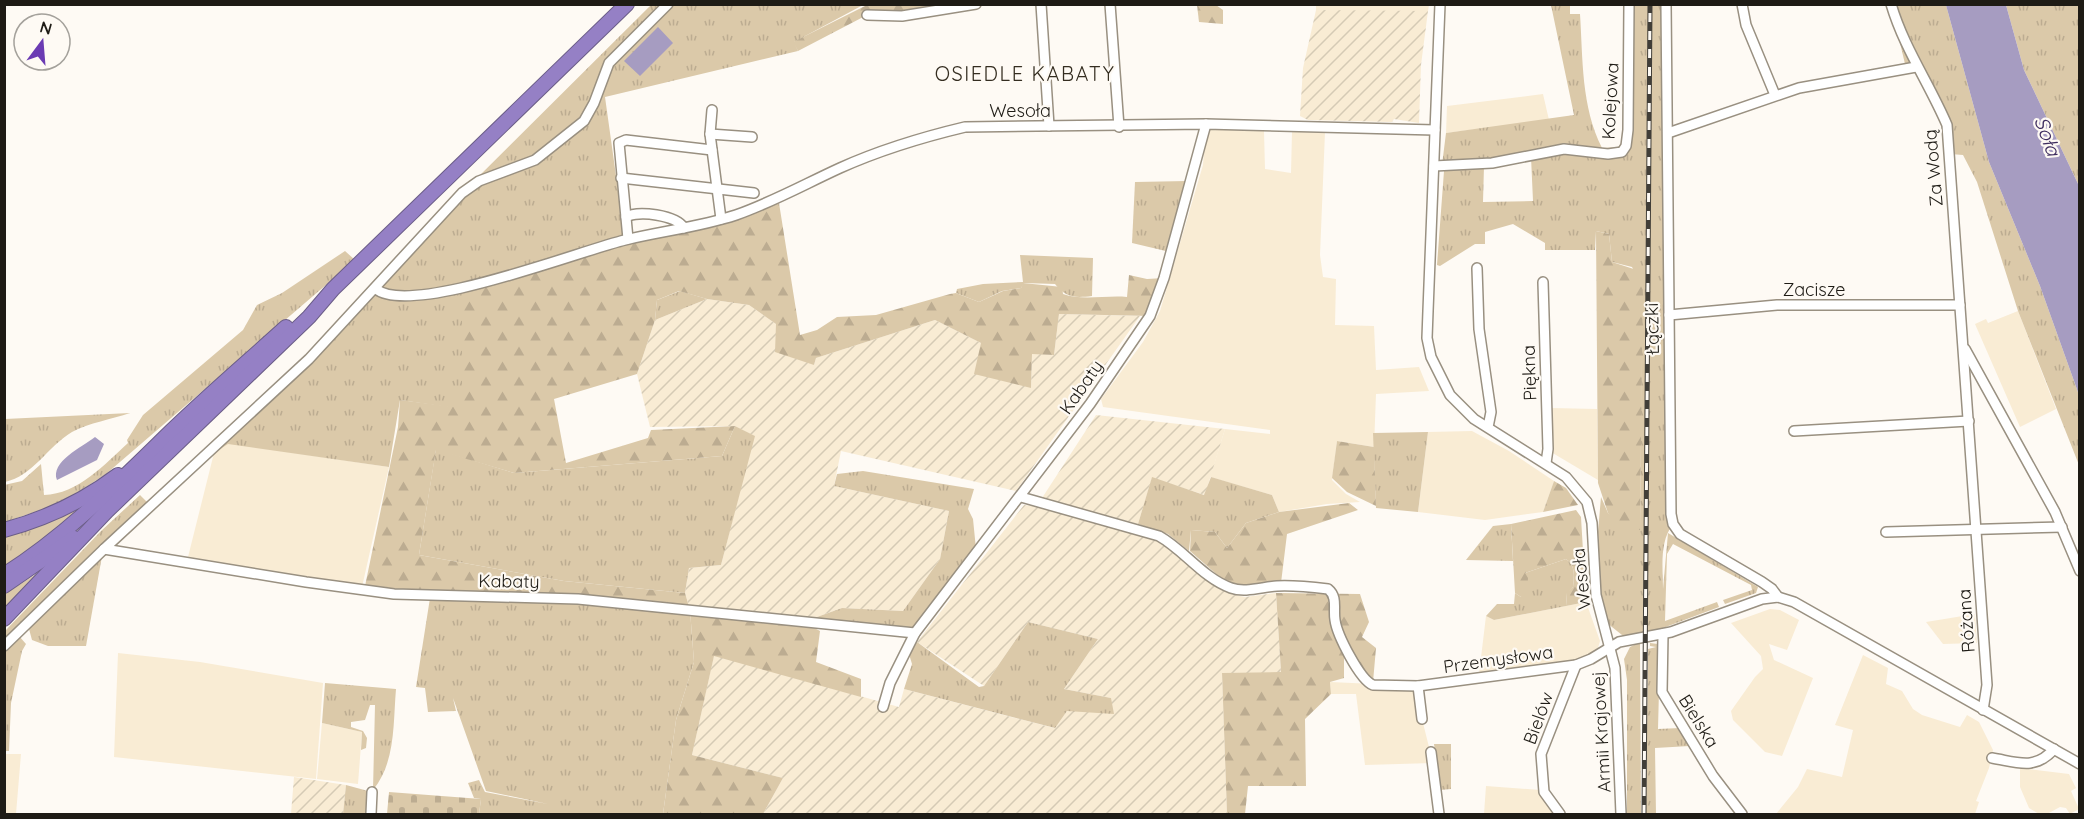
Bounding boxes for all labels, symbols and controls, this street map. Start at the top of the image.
north arrow [12,12,72,72]
text: N [38,16,55,39]
district label: OSIEDLE KABATY [935,61,1115,86]
street label: Kolejowa [1597,62,1623,140]
street label: Wesoła [989,99,1051,122]
water label: Soła [2029,113,2067,161]
street label: Za Wodą [1918,128,1948,207]
street label: Zacisze [1783,278,1845,301]
street label: Łączki [1640,302,1664,356]
street label: Piękna [1517,345,1541,401]
street label: Kabaty [1054,355,1108,419]
street label: Wesoła [1566,547,1596,611]
street label: Kabaty [478,569,540,593]
street label: Różana [1952,588,1980,654]
street label: Przemysłowa [1442,640,1554,678]
street label: Armii Krajowej [1586,671,1616,793]
street label: Bielów [1518,689,1558,747]
street label: Bielska [1674,690,1724,752]

